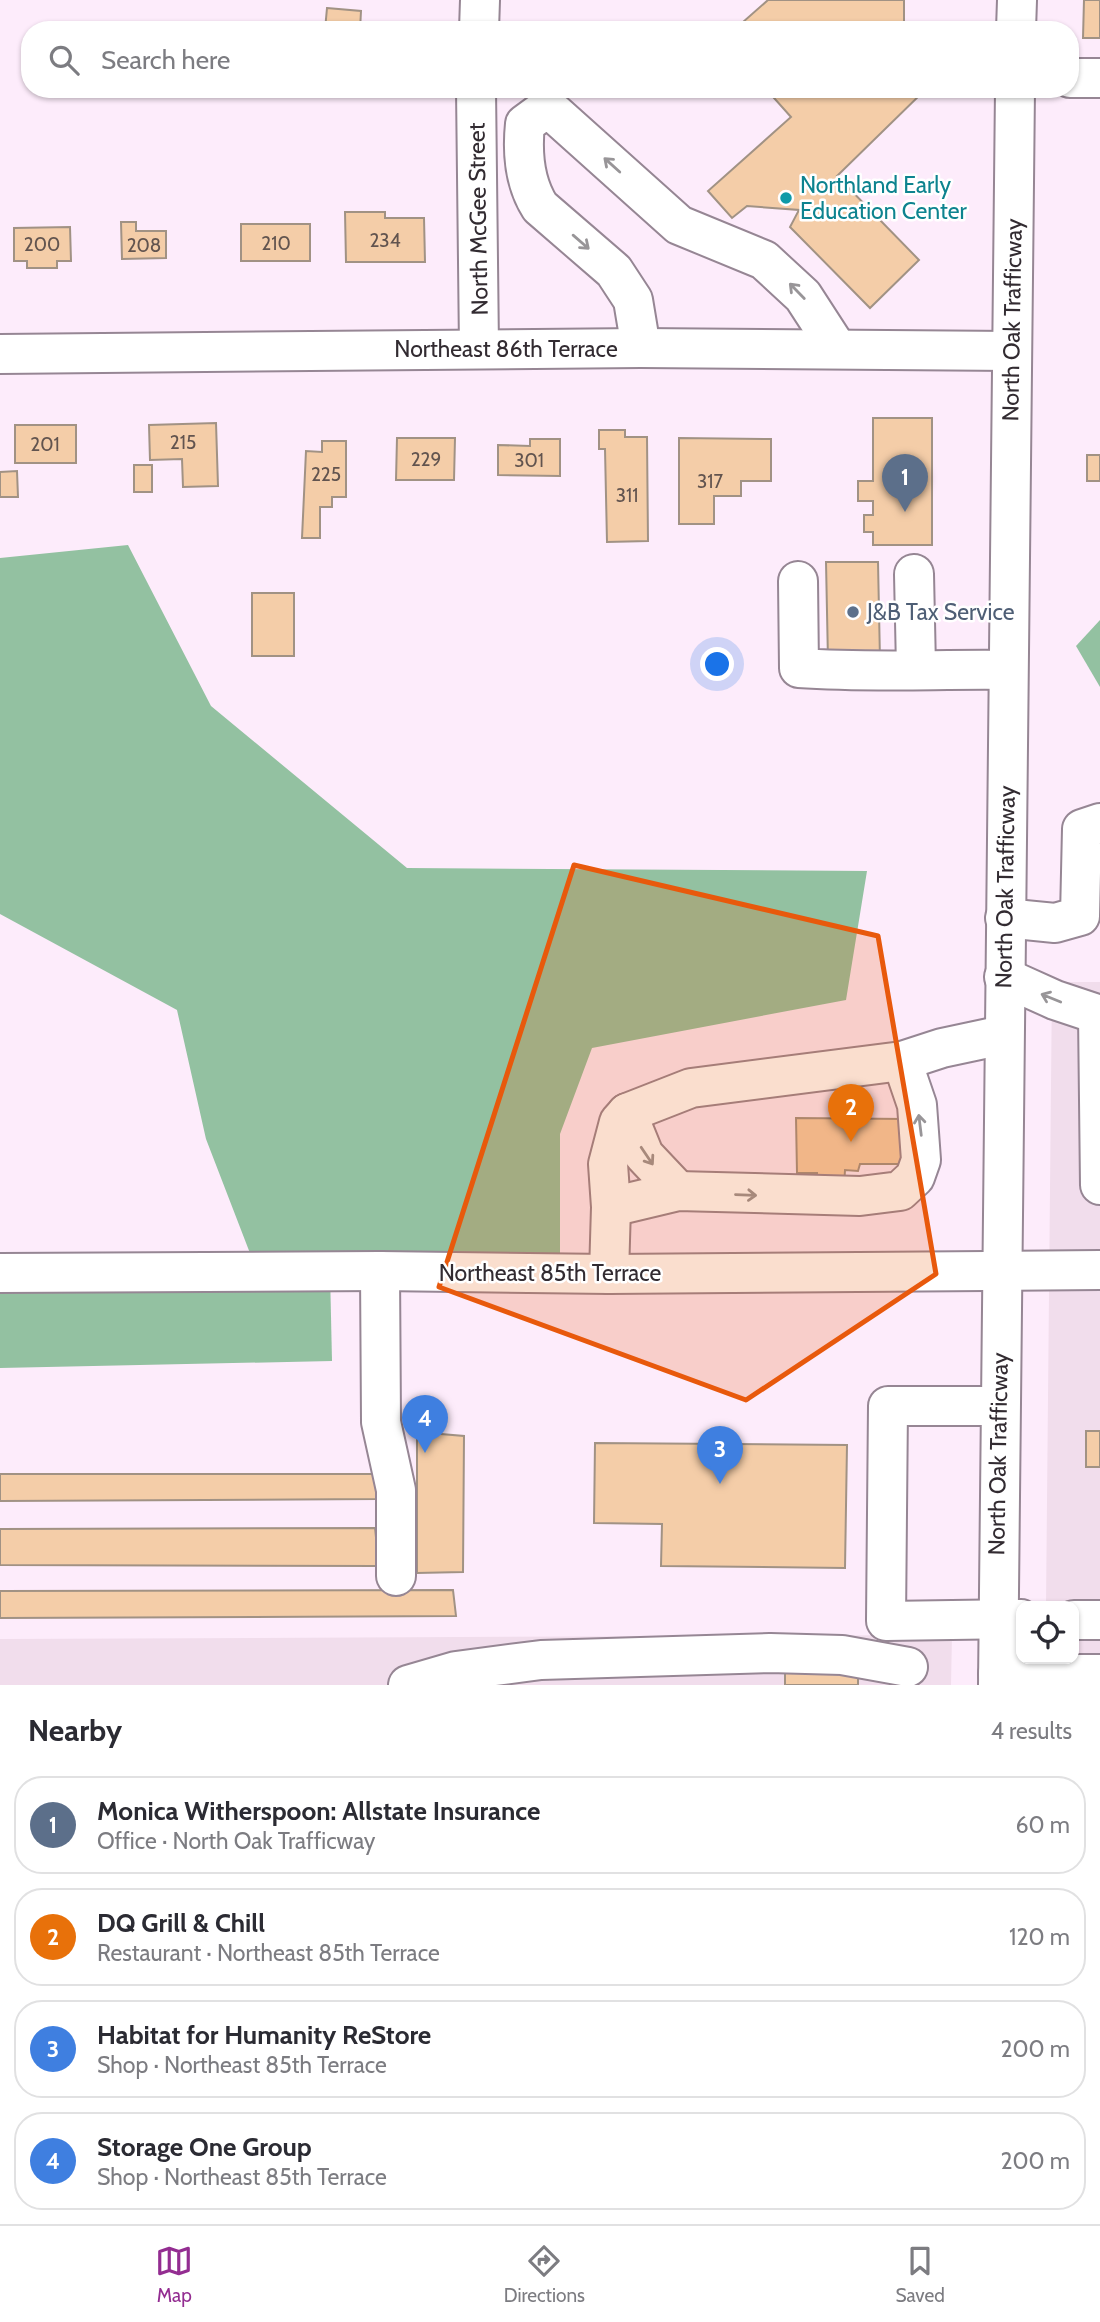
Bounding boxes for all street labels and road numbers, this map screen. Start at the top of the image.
street label: North McGee Street [462,122,494,316]
street label: North Oak Trafficway [996,218,1028,422]
street label: Northeast 86th Terrace [394,335,618,363]
street label: North Oak Trafficway [989,785,1021,989]
street label: Northeast 85th Terrace [439,1259,662,1287]
street label: North Oak Trafficway [982,1352,1014,1556]

